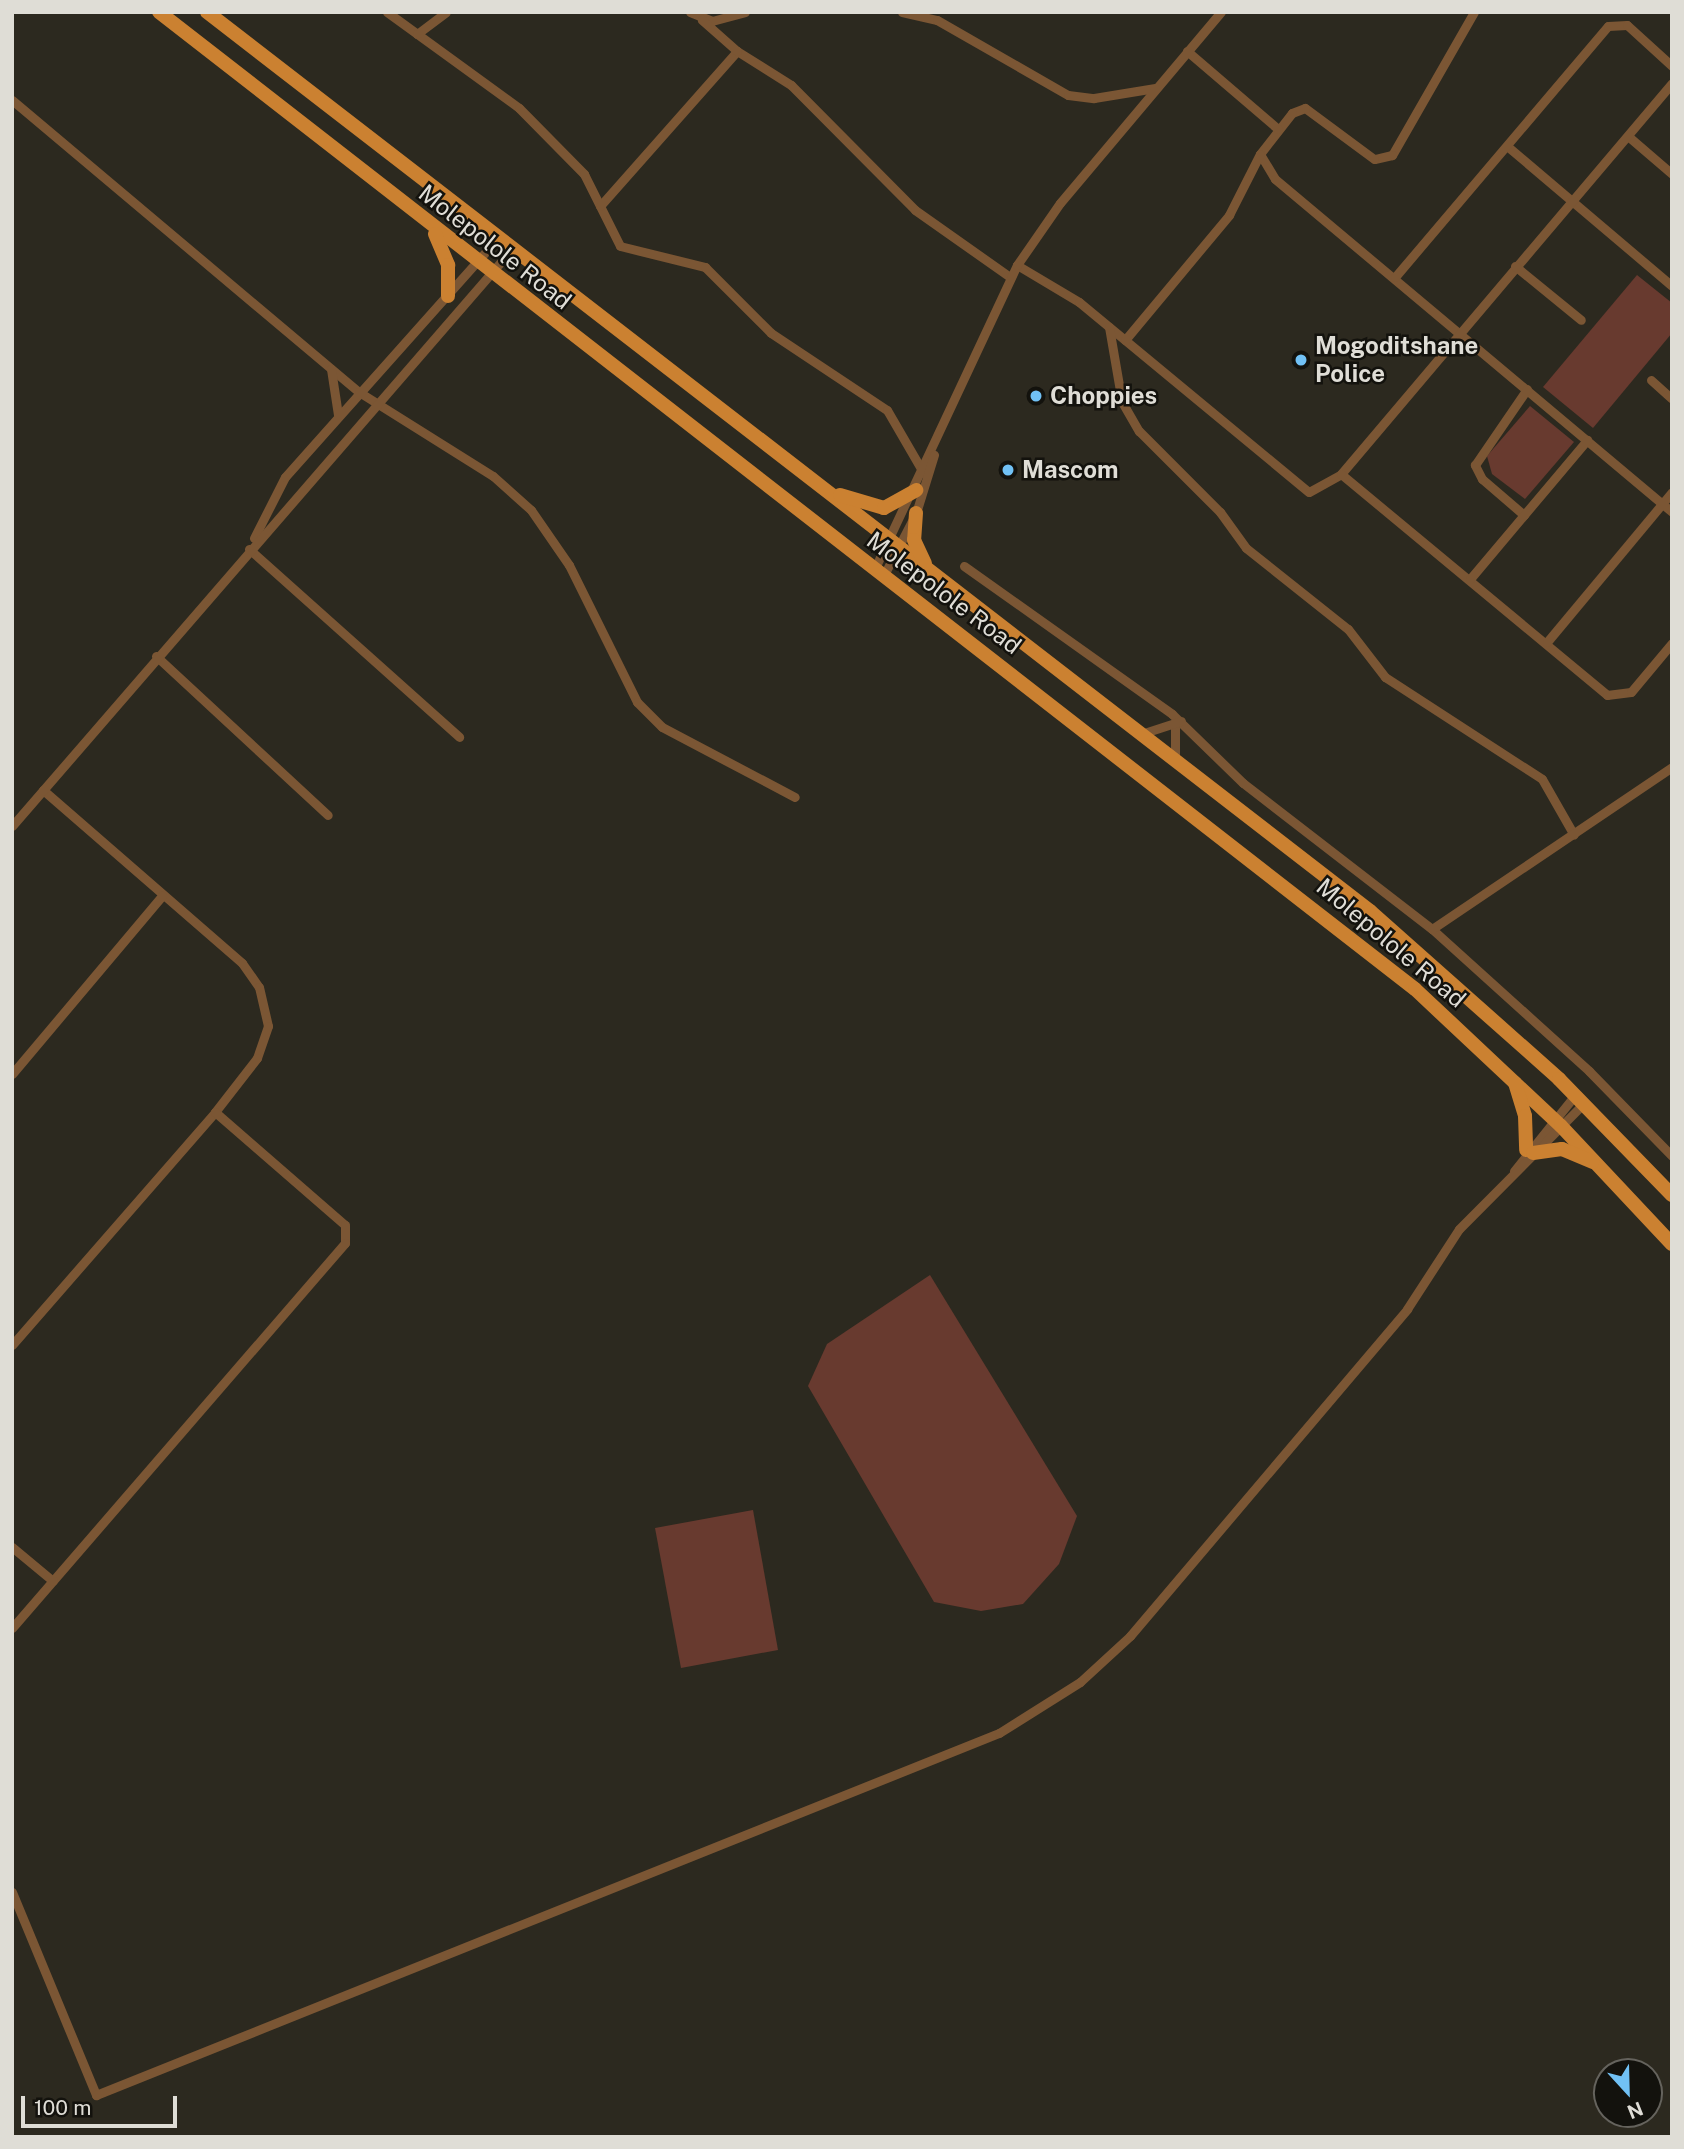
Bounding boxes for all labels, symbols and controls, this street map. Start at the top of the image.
street label: Molepolole Road [413,178,577,316]
place label: Mogoditshane Police [1315,332,1478,388]
marker: Mogoditshane Police [1293,352,1309,368]
place label: Choppies [1050,382,1157,410]
marker: Choppies [1028,388,1044,404]
place label: Mascom [1022,456,1119,484]
marker: Mascom [1000,462,1016,478]
street label: Molepolole Road [861,526,1027,660]
street label: Molepolole Road [1311,872,1471,1014]
north arrow [1593,2058,1663,2128]
scale bar [24,2082,180,2126]
text: 100 m [34,2095,91,2120]
text: N [1624,2098,1646,2124]

